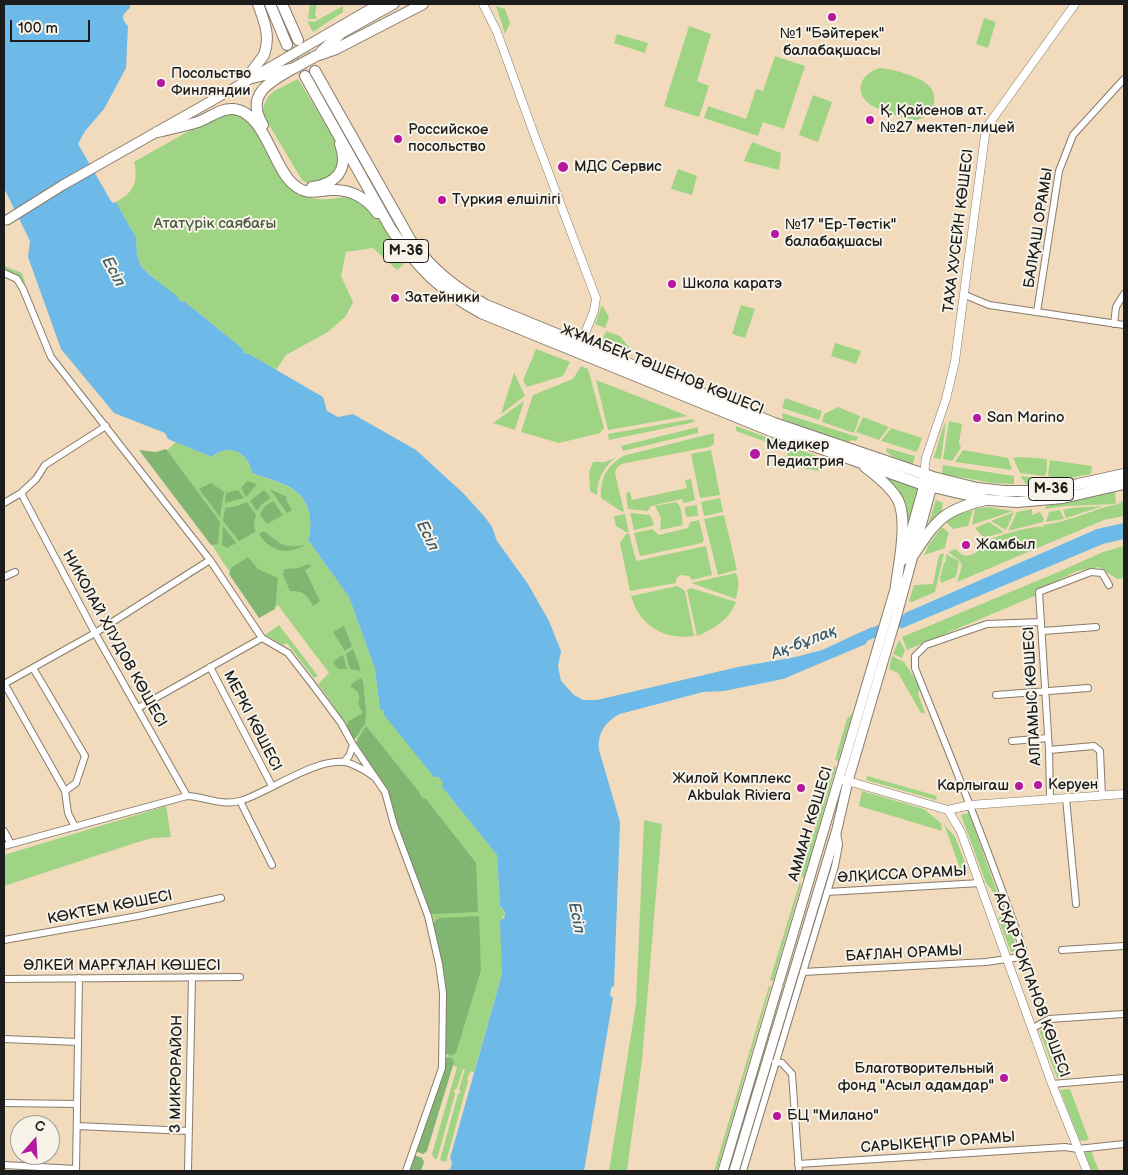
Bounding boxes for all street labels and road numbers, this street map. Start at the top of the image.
street label: ТАХА ХУСЕЙН КӨШЕСІ [940,148,978,314]
street label: БАЛҚАШ ОРАМЫ [1021,167,1057,289]
road number: M-36 [384,240,428,262]
street label: ЖҰМАБЕК ТӘШЕНОВ КӨШЕСІ [558,321,766,419]
road number: M-36 [1028,478,1074,500]
street label: НИКОЛАЙ ХЛУДОВ КӨШЕСІ [58,547,170,731]
street label: АЛПАМЫС КӨШЕСІ [1020,626,1046,766]
street label: МЕРКІ КӨШЕСІ [219,668,285,774]
street label: АММАН КӨШЕСІ [785,765,837,883]
street label: ӘЛҚИССА ОРАМЫ [837,863,967,887]
street label: КӨКТЕМ КӨШЕСІ [46,887,174,929]
street label: АСҚАР ТОҚПАНОВ КӨШЕСІ [989,890,1073,1080]
street label: БАҒЛАН ОРАМЫ [845,942,963,966]
street label: ӘЛКЕЙ МАРҒҰЛАН КӨШЕСІ [23,957,221,975]
street label: 3 МИКРОРАЙОН [167,1015,187,1133]
street label: САРЫКЕҢГІР ОРАМЫ [860,1129,1016,1157]

